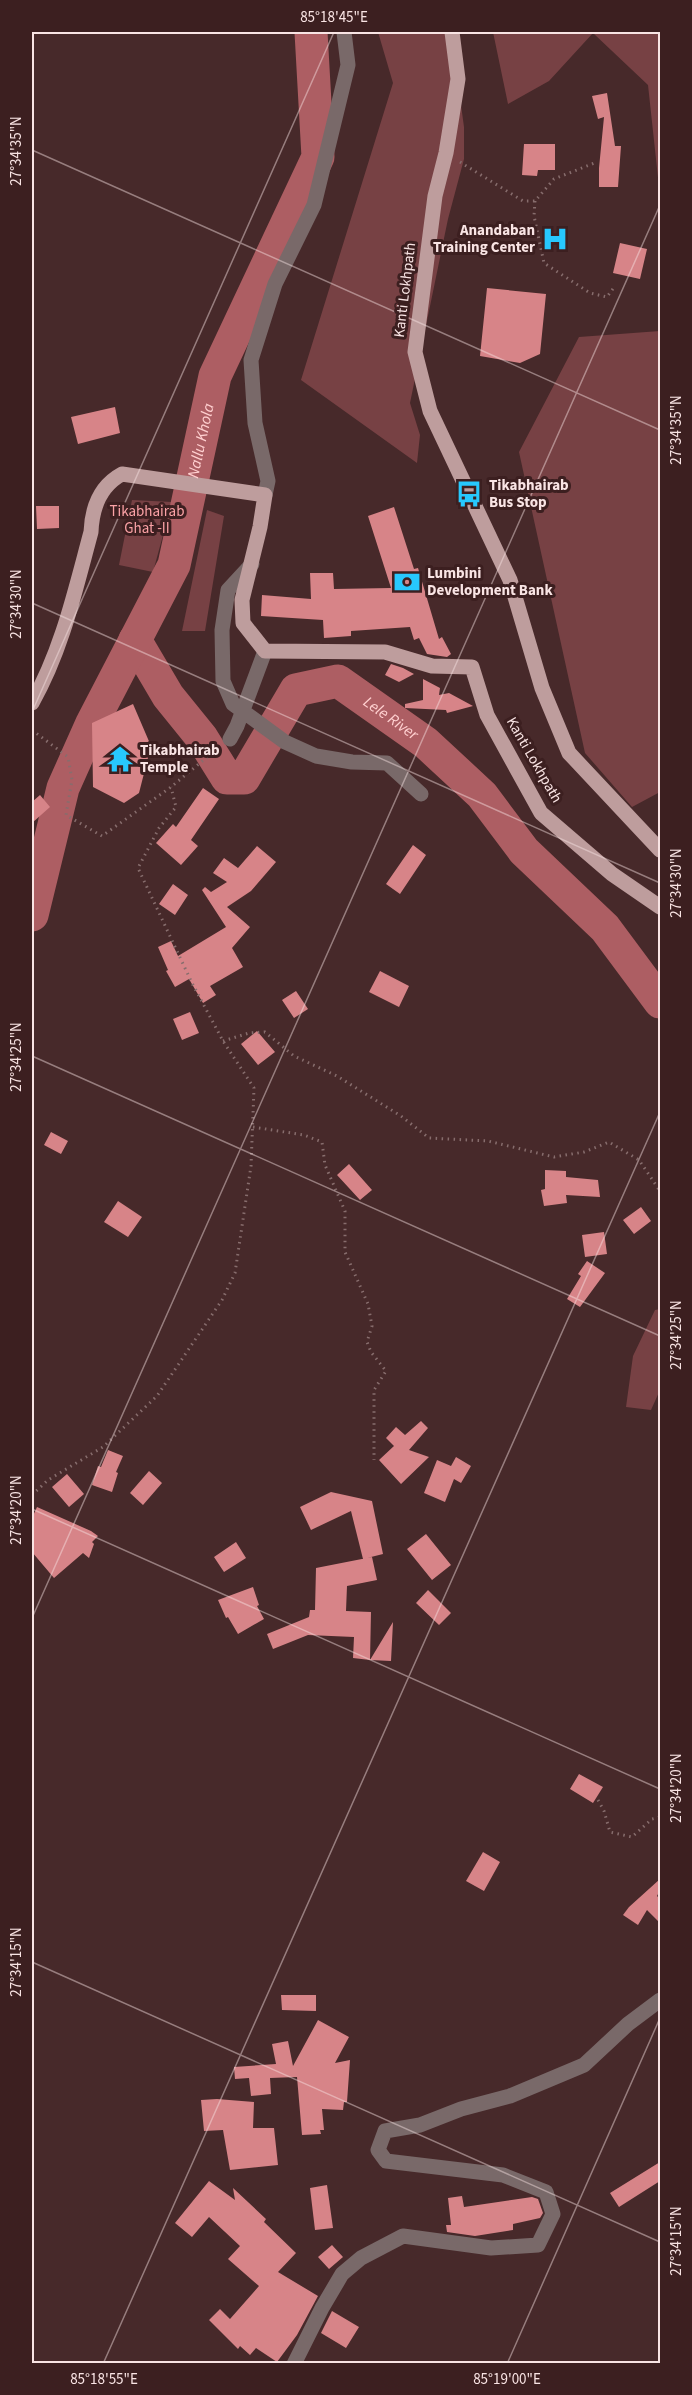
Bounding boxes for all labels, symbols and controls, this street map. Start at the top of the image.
text: 85°18'45"E [300,7,368,28]
text: 27°34'35"N [6,116,27,186]
place label: Anandaban Training Center [433,220,535,258]
hospital icon: Anandaban Training Center [540,224,570,254]
street label: Kanti Lokhpath [389,241,421,339]
text: 27°34'35"N [666,395,687,465]
water label: Nallu Khola [182,401,220,480]
place label: Tikabhairab Bus Stop [489,475,569,513]
bus stop icon: Tikabhairab Bus Stop [454,479,484,509]
park label: Tikabhairab Ghat -II [110,501,184,539]
place label: Lumbini Development Bank [427,563,553,601]
bank icon: Lumbini Development Bank [392,567,422,597]
text: 27°34'30"N [6,569,27,639]
water label: Lele River [359,691,424,746]
street label: Kanti Lokhpath [501,713,567,807]
place label: Tikabhairab Temple [140,740,220,778]
temple icon: Tikabhairab Temple [105,744,135,774]
text: 27°34'30"N [666,848,687,918]
text: 27°34'25"N [6,1022,27,1092]
text: 27°34'25"N [666,1300,687,1370]
text: 27°34'20"N [6,1475,27,1545]
text: 27°34'20"N [666,1753,687,1823]
text: 27°34'15"N [6,1927,27,1997]
text: 27°34'15"N [666,2206,687,2276]
text: 85°18'55"E [70,2369,138,2390]
text: 85°19'00"E [473,2369,541,2390]

